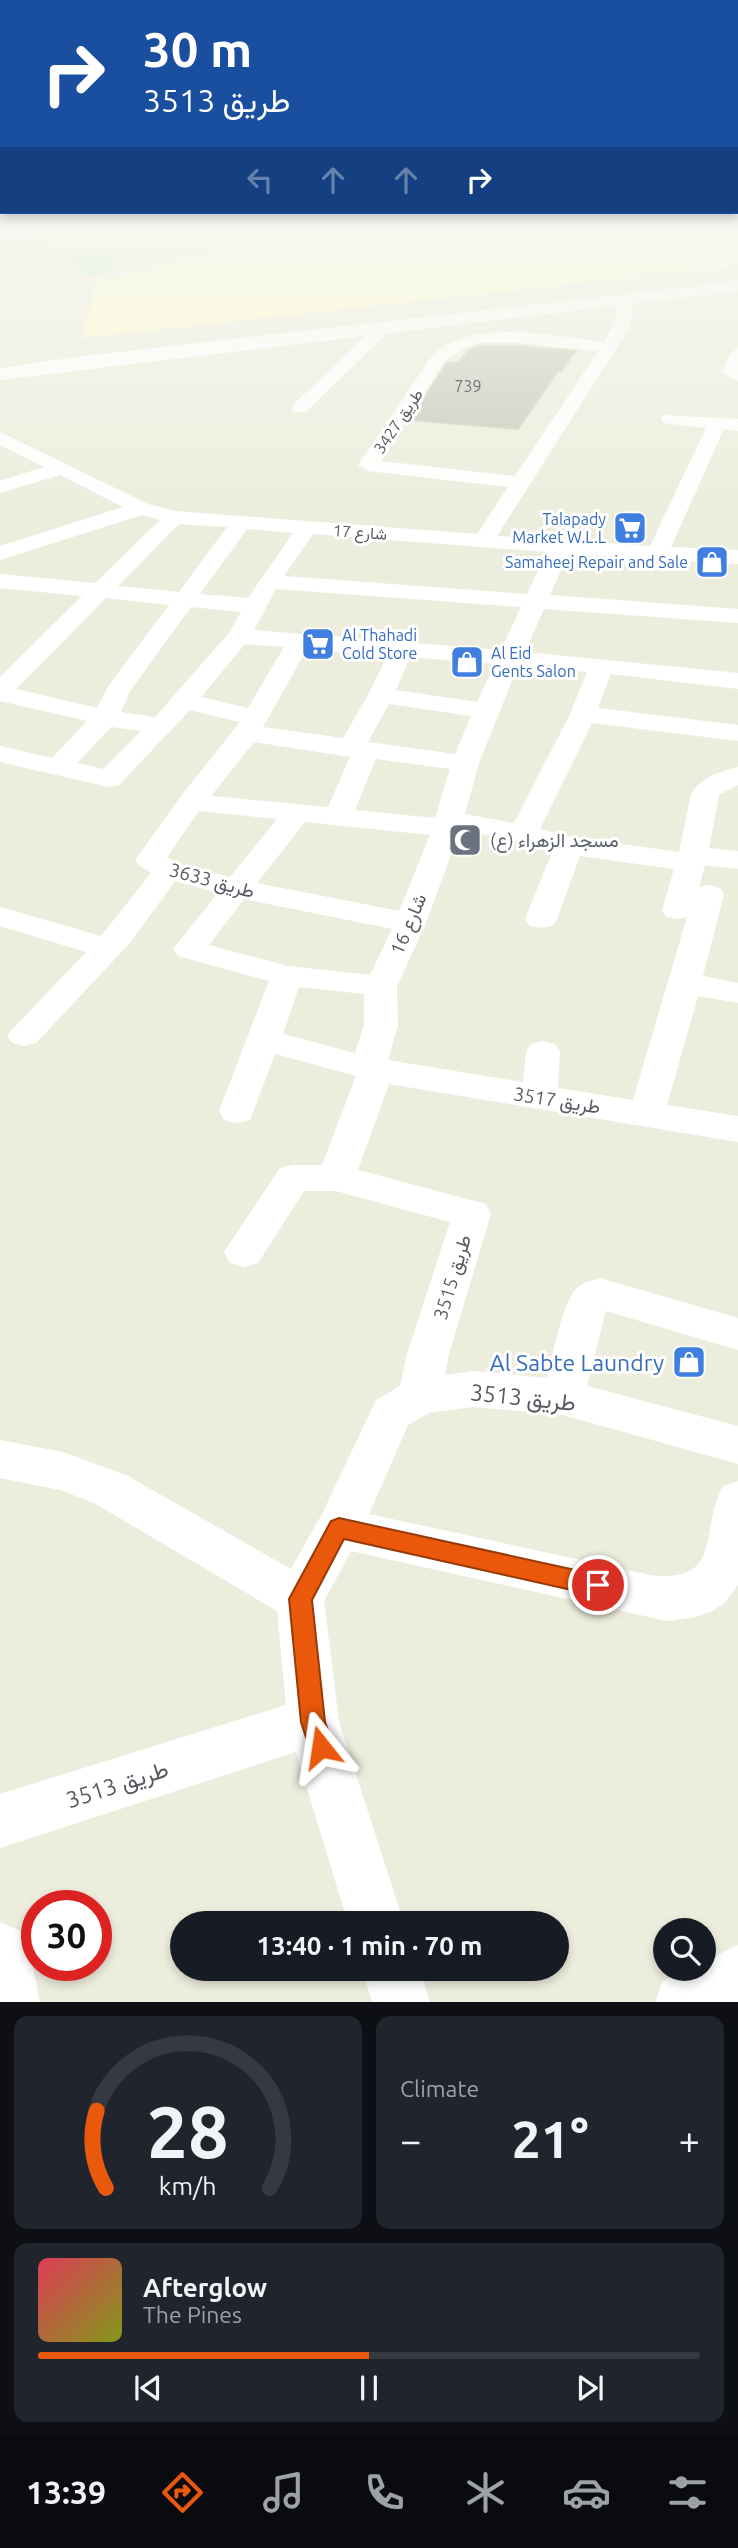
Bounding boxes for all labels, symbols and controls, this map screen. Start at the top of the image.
text: 30 m [143,21,252,76]
icon: right [28,28,119,119]
text: طريق 3513 [143,82,290,118]
icon: left [241,161,279,199]
icon: ahead [314,161,352,199]
icon: ahead [387,161,425,199]
icon: right [460,161,498,199]
house number: 739 [454,377,482,395]
street label: طريق 3427 [370,385,428,458]
supermarket icon: Talapady Market W.L.L [611,509,649,547]
place label: Talapady Market W.L.L [512,510,606,546]
street label: شارع 17 [332,521,388,546]
shop icon: Samaheej Repair and Sale [693,543,731,581]
place label: Samaheej Repair and Sale [505,553,688,571]
supermarket icon: Al Thahadi Cold Store [299,625,337,663]
place label: Al Thahadi Cold Store [342,626,417,662]
shop icon: Al Eid Gents Salon [448,643,486,681]
place label: Al Eid Gents Salon [491,644,576,680]
mosque icon: مسجد الزهراء (ع) [446,821,484,859]
place label: مسجد الزهراء (ع) [490,829,619,853]
street label: طريق 3633 [167,858,257,903]
street label: شارع 16 [385,890,432,959]
street label: طريق 3517 [512,1082,602,1119]
street label: طريق 3515 [429,1232,476,1322]
shop icon: Al Sabte Laundry [670,1343,708,1381]
place label: Al Sabte Laundry [490,1350,664,1375]
street label: طريق 3513 [469,1379,577,1418]
pin [568,1555,628,1615]
icon: arrive [579,1566,617,1604]
position arrow [284,1710,358,1784]
street label: طريق 3513 [63,1756,172,1815]
speed limit sign: 30 [21,1890,112,1981]
map controls [653,1918,716,1981]
button: search [653,1918,716,1981]
text: 13:40 · 1 min · 70 m [256,1931,483,1960]
text: Climate [400,2076,479,2101]
text: 28 [147,2091,229,2173]
text: 21° [511,2110,589,2168]
text: − [400,2119,421,2161]
text: + [679,2119,700,2161]
text: km/h [159,2172,217,2200]
text: Afterglow [143,2273,267,2302]
text: The Pines [143,2302,242,2327]
icon: previous [129,2369,167,2407]
icon: pause [350,2369,388,2407]
icon: next [571,2369,609,2407]
icon: directions [158,2468,207,2517]
icon: music [259,2468,308,2517]
icon: phone [360,2468,409,2517]
icon: climate [461,2468,510,2517]
icon: car [562,2468,611,2517]
icon: filters [663,2468,712,2517]
text: 13:39 [26,2474,106,2510]

